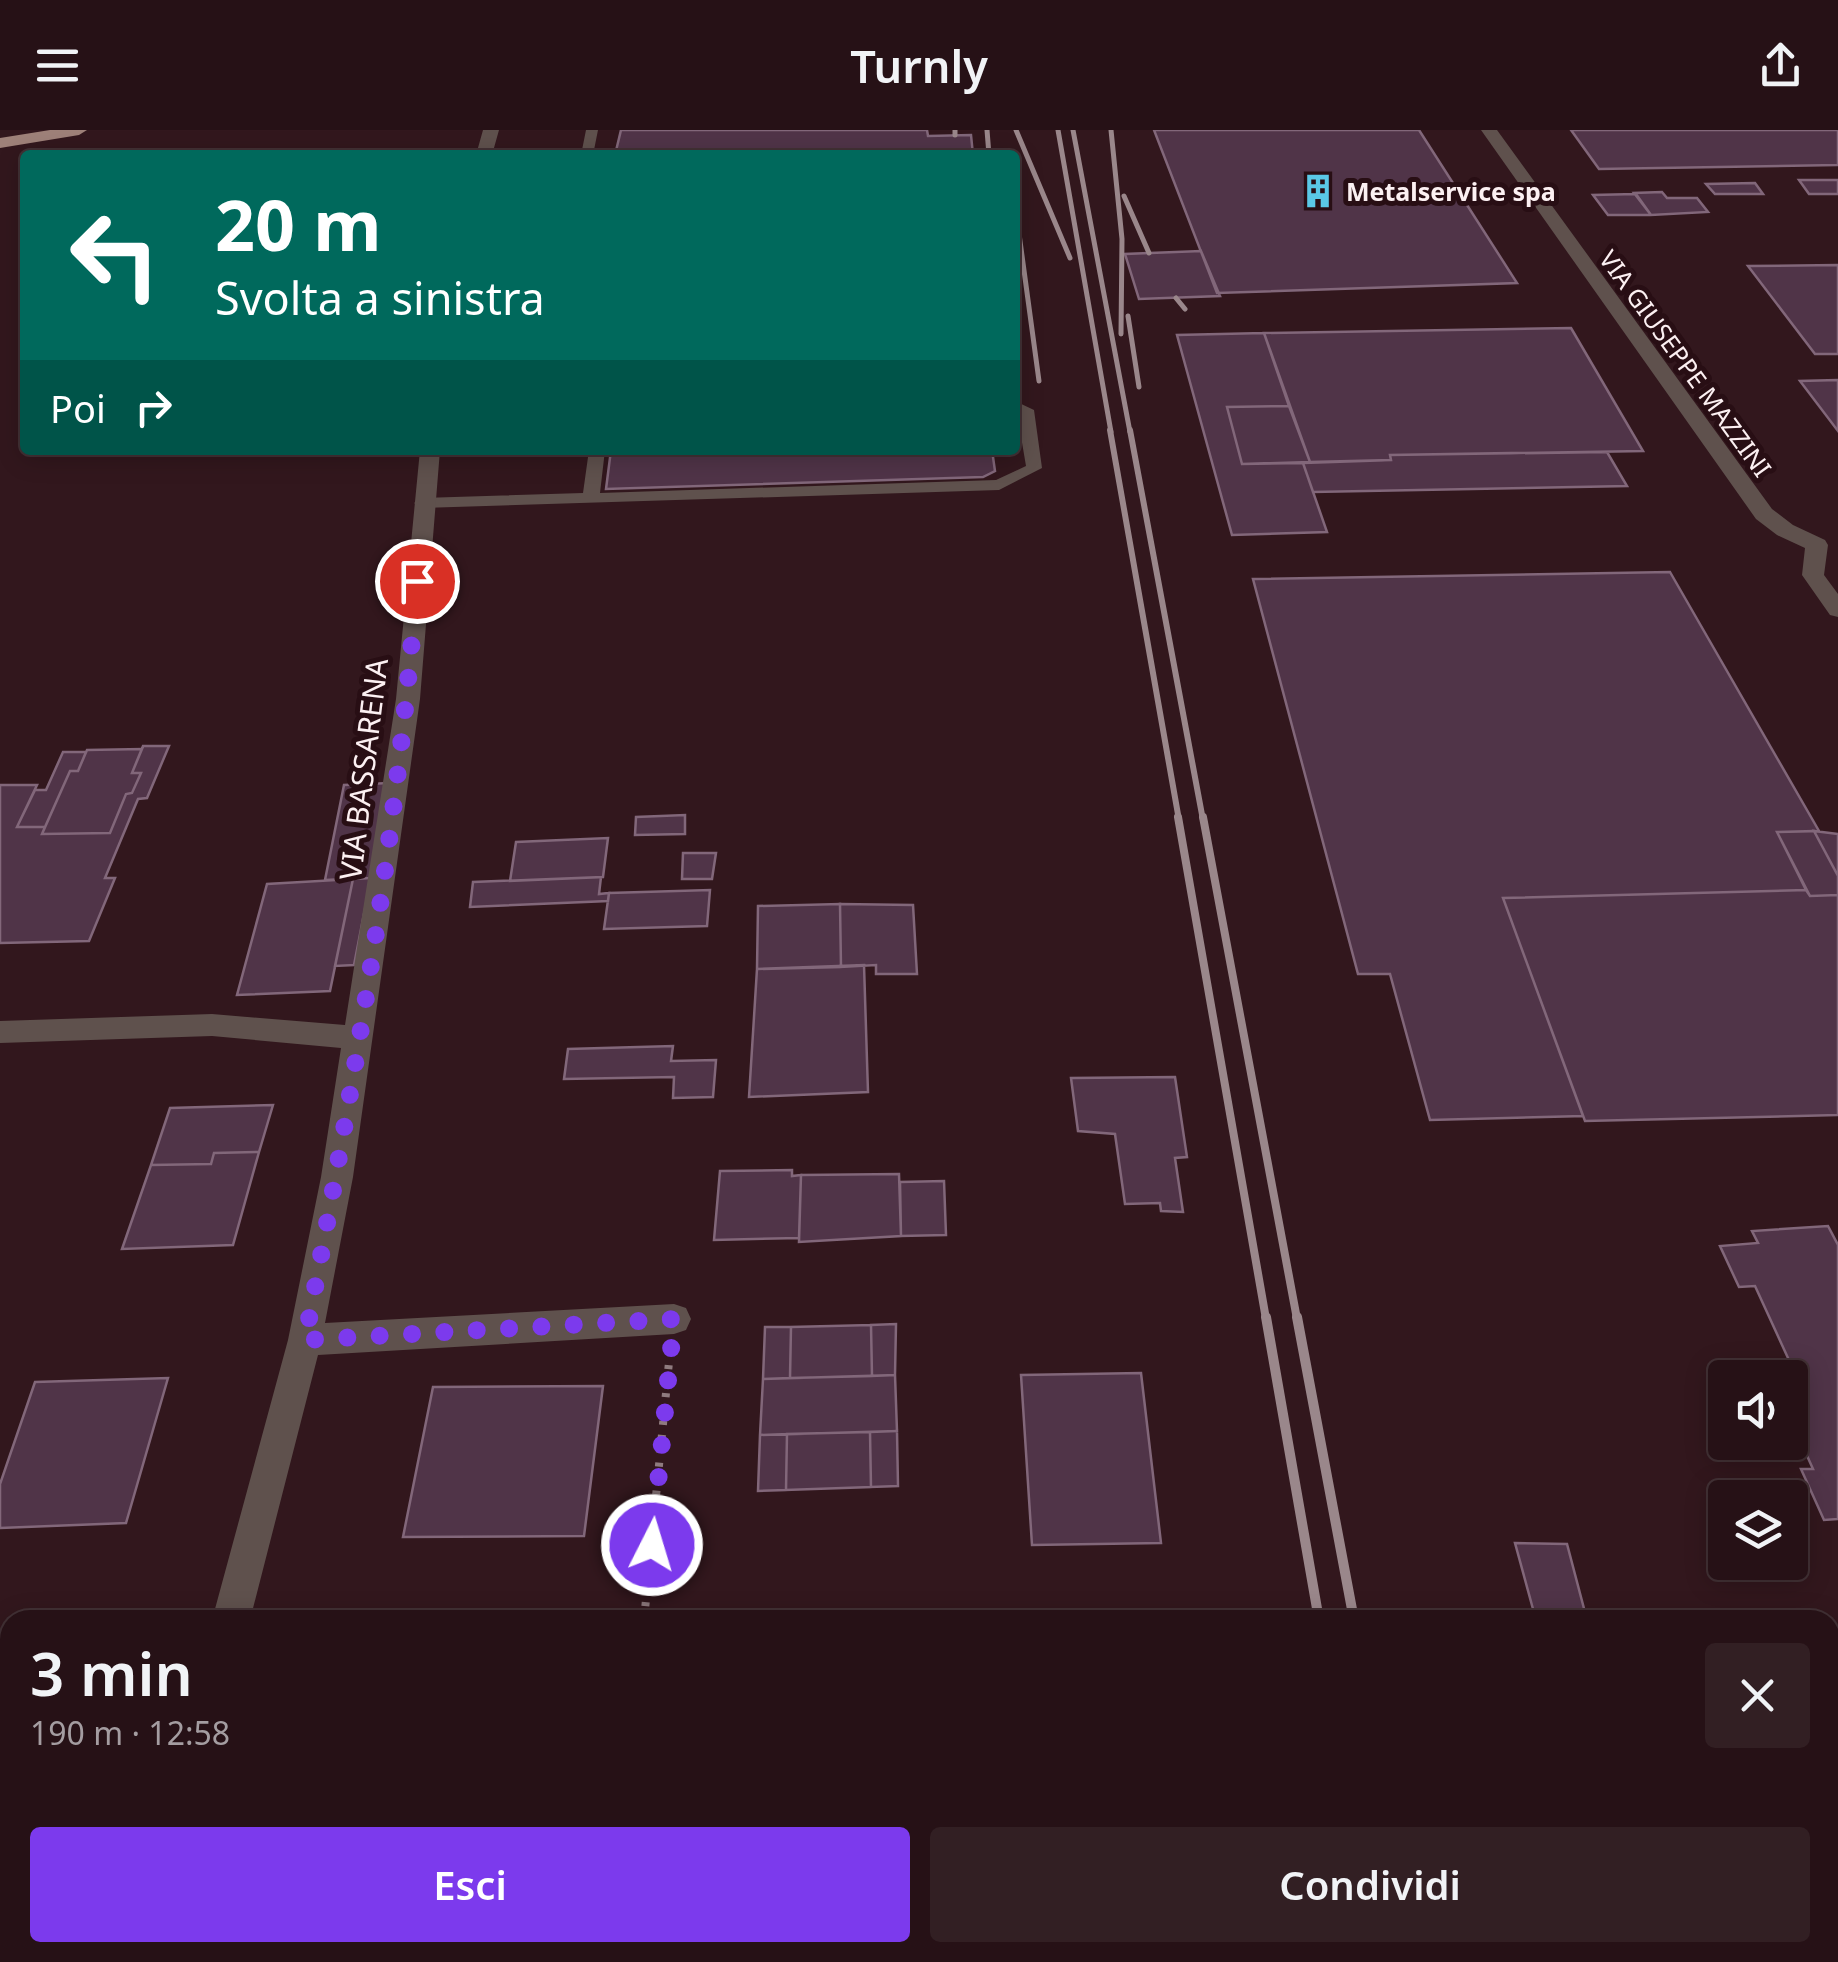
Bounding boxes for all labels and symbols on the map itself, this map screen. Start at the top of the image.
building icon: Metalservice spa [1299,172,1337,210]
place label: Metalservice spa [1346,174,1556,208]
street label: VIA GIUSEPPE MAZZINI [1592,243,1780,483]
pin [375,539,460,624]
street label: VIA BASSARENA [329,655,397,882]
position arrow [600,1493,704,1597]

